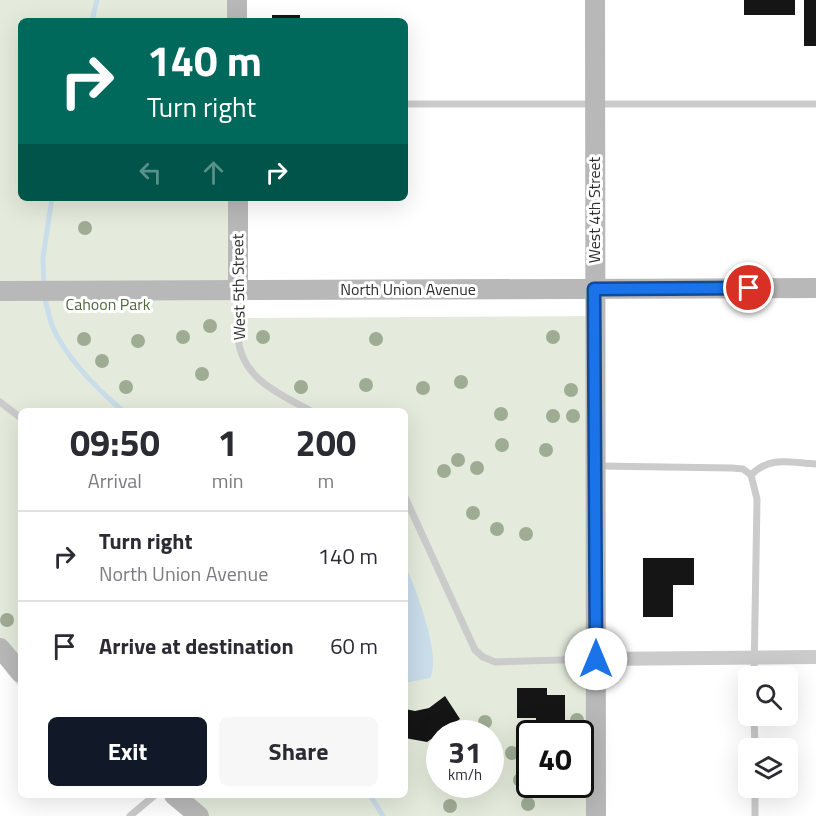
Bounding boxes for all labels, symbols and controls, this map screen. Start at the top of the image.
text: 140 m [147,28,262,92]
icon: right [48,42,126,120]
text: Turn right [147,86,256,127]
icon: left [134,156,167,189]
icon: ahead [197,156,230,189]
icon: right [260,156,293,189]
street label: West 4th Street [582,156,606,263]
street label: West 5th Street [225,233,251,340]
pin [723,262,774,313]
icon: arrive [732,271,765,304]
street label: North Union Avenue [340,277,476,301]
park label: Cahoon Park [66,292,151,316]
text: 09:50 [70,415,160,470]
text: 1 [218,415,238,470]
text: 200 [296,415,356,470]
text: Arrival [88,465,142,496]
text: min [212,465,244,496]
text: m [317,465,334,496]
text: Turn right [99,524,193,558]
text: 140 m [318,539,378,573]
icon: right [48,540,81,573]
text: North Union Avenue [99,558,268,589]
position arrow [564,627,628,691]
text: Arrive at destination [99,629,294,663]
text: 60 m [330,629,378,663]
icon: arrive [48,630,81,663]
map controls [738,666,798,798]
button: search [738,666,798,726]
button: Exit [48,717,207,786]
button: Share [219,717,378,786]
speed limit sign: 40 [516,720,594,798]
text: 31 [448,729,482,775]
button: layers [738,738,798,798]
text: km/h [448,763,482,786]

